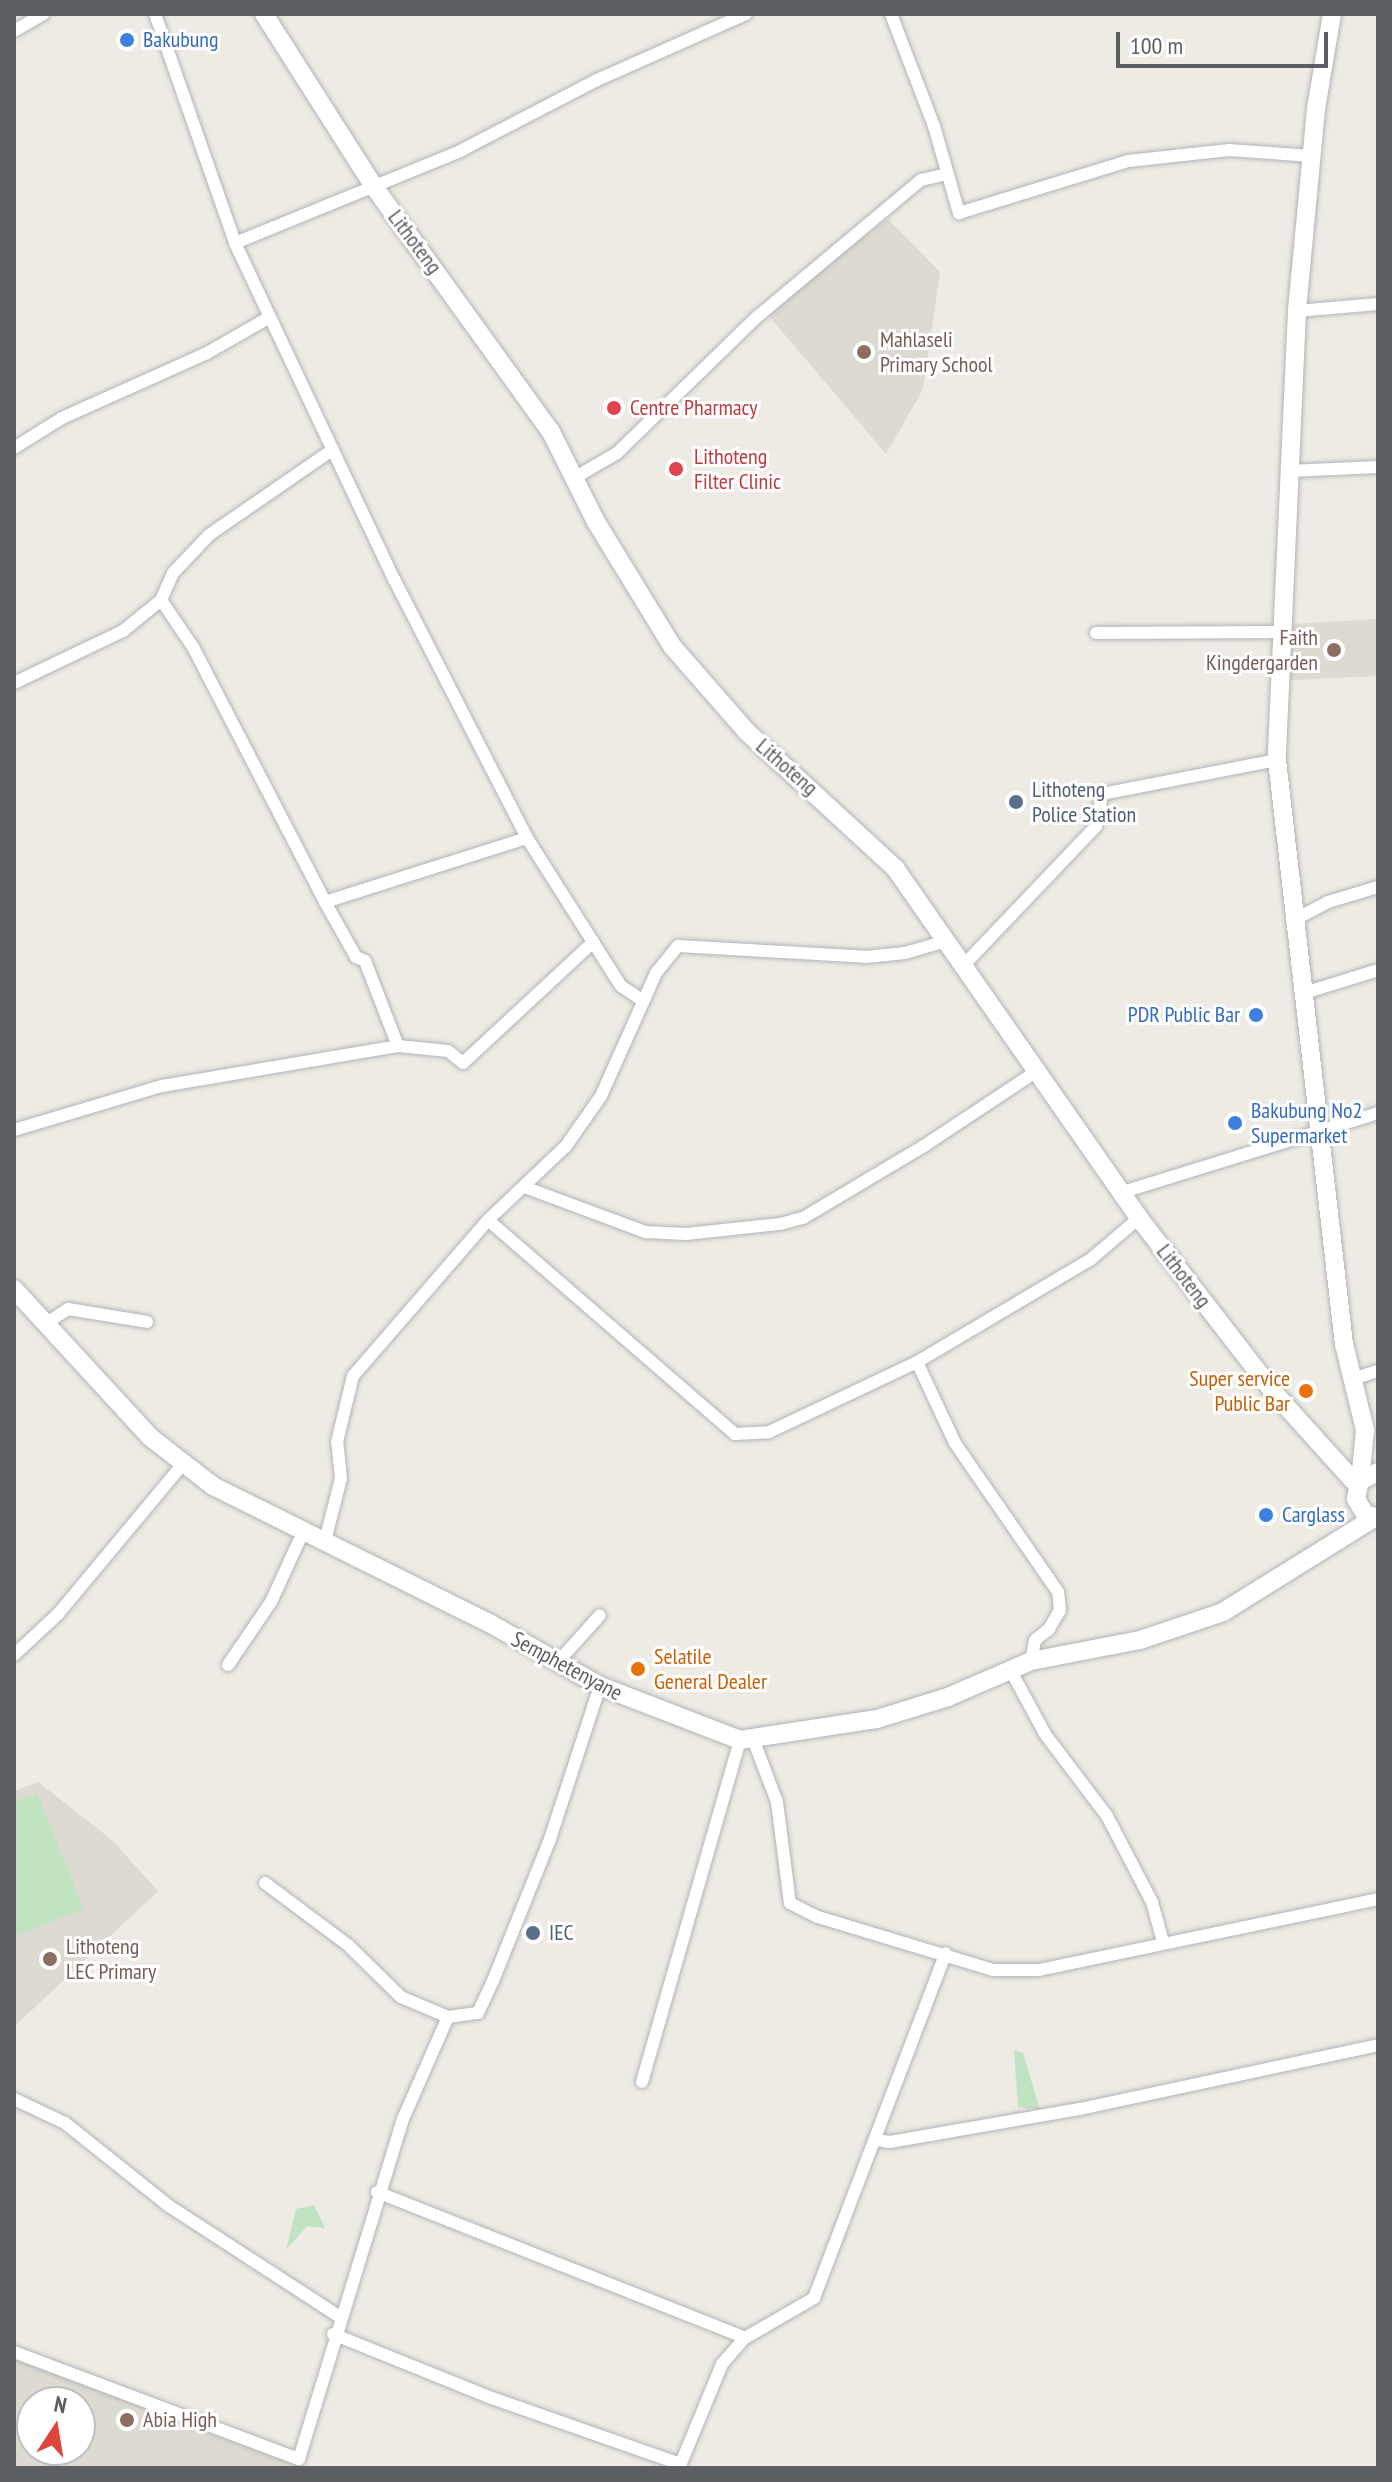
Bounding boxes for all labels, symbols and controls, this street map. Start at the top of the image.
scale bar [1120,16,1332,66]
place label: Bakubung [143,27,219,53]
text: 100 m [1130,30,1183,61]
marker: Bakubung [118,31,136,49]
street label: Lithoteng [382,205,448,279]
place label: Mahlaseli Primary School [880,326,993,378]
marker: Mahlaseli Primary School [855,343,873,361]
place label: Centre Pharmacy [630,395,757,421]
marker: Centre Pharmacy [605,399,623,417]
place label: Lithoteng Filter Clinic [694,443,781,494]
marker: Lithoteng Filter Clinic [665,458,687,480]
place label: Faith Kingdergarden [1206,624,1318,676]
marker: Faith Kingdergarden [1325,641,1343,659]
street label: Lithoteng [751,733,823,801]
place label: Lithoteng Police Station [1032,776,1136,828]
marker: Lithoteng Police Station [1007,793,1025,811]
place label: PDR Public Bar [1127,1002,1240,1028]
marker: PDR Public Bar [1247,1006,1265,1024]
place label: Bakubung No2 Supermarket [1251,1097,1362,1148]
marker: Bakubung No2 Supermarket [1226,1114,1244,1132]
street label: Lithoteng [1151,1239,1217,1313]
place label: Super service Public Bar [1189,1365,1290,1416]
marker: Super service Public Bar [1297,1382,1315,1400]
place label: Carglass [1282,1502,1345,1528]
marker: Carglass [1257,1506,1275,1524]
street label: Semphetenyane [507,1626,627,1706]
place label: Selatile General Dealer [654,1643,767,1694]
marker: Selatile General Dealer [629,1660,647,1678]
place label: IEC [549,1920,574,1946]
marker: IEC [524,1924,542,1942]
place label: Lithoteng LEC Primary [66,1933,157,1984]
marker: Lithoteng LEC Primary [41,1950,59,1968]
north arrow [16,2386,96,2466]
text: N [52,2390,69,2419]
place label: Abia High [143,2407,217,2433]
marker: Abia High [118,2411,136,2429]

